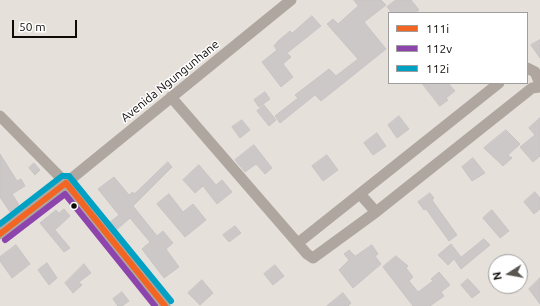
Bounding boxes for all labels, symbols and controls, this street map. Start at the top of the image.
scale bar [14,12,79,38]
legend [388,12,528,84]
text: 50 m [19,20,46,33]
text: 111i [426,22,449,35]
street label: Avenida Ngungunhane [118,37,222,125]
text: 112v [426,42,452,55]
text: 112i [426,62,449,75]
unlabelled marker [69,201,79,211]
north arrow [488,254,528,294]
text: N [491,271,504,281]

